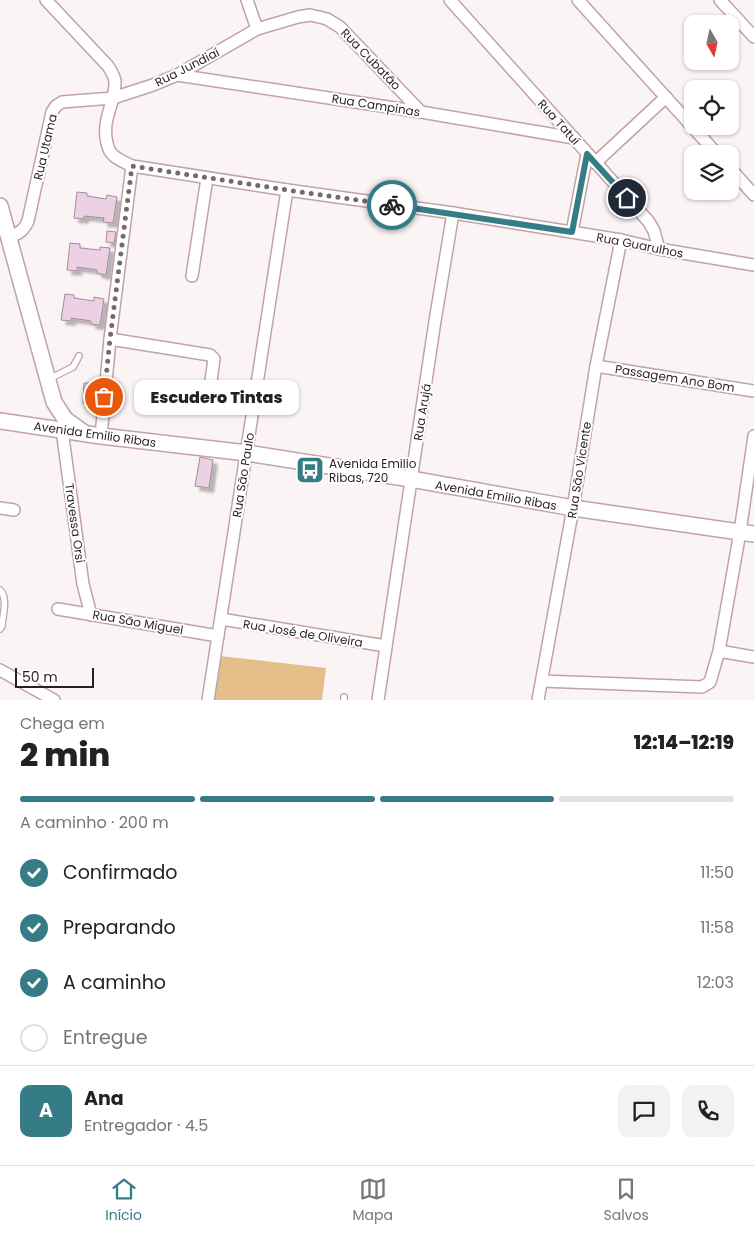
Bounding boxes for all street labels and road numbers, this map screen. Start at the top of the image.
street label: Rua Cubatão [337,24,405,94]
street label: Rua Jundiaí [152,43,222,90]
street label: Rua Campinas [331,90,421,120]
street label: Rua Tatuí [534,96,584,148]
street label: Rua Utama [29,112,61,182]
street label: Rua Guarulhos [595,228,685,262]
street label: Passagem Ano Bom [614,360,736,396]
street label: Rua Arujá [409,382,435,442]
street label: Avenida Emilio Ribas [33,417,157,451]
street label: Rua São Vicente [563,420,595,520]
street label: Rua São Paulo [228,431,258,519]
street label: Avenida Emilio Ribas [434,476,558,514]
street label: Travessa Orsi [61,482,89,564]
street label: Rua São Miguel [91,606,185,638]
street label: Rua José de Oliveira [242,615,364,651]

